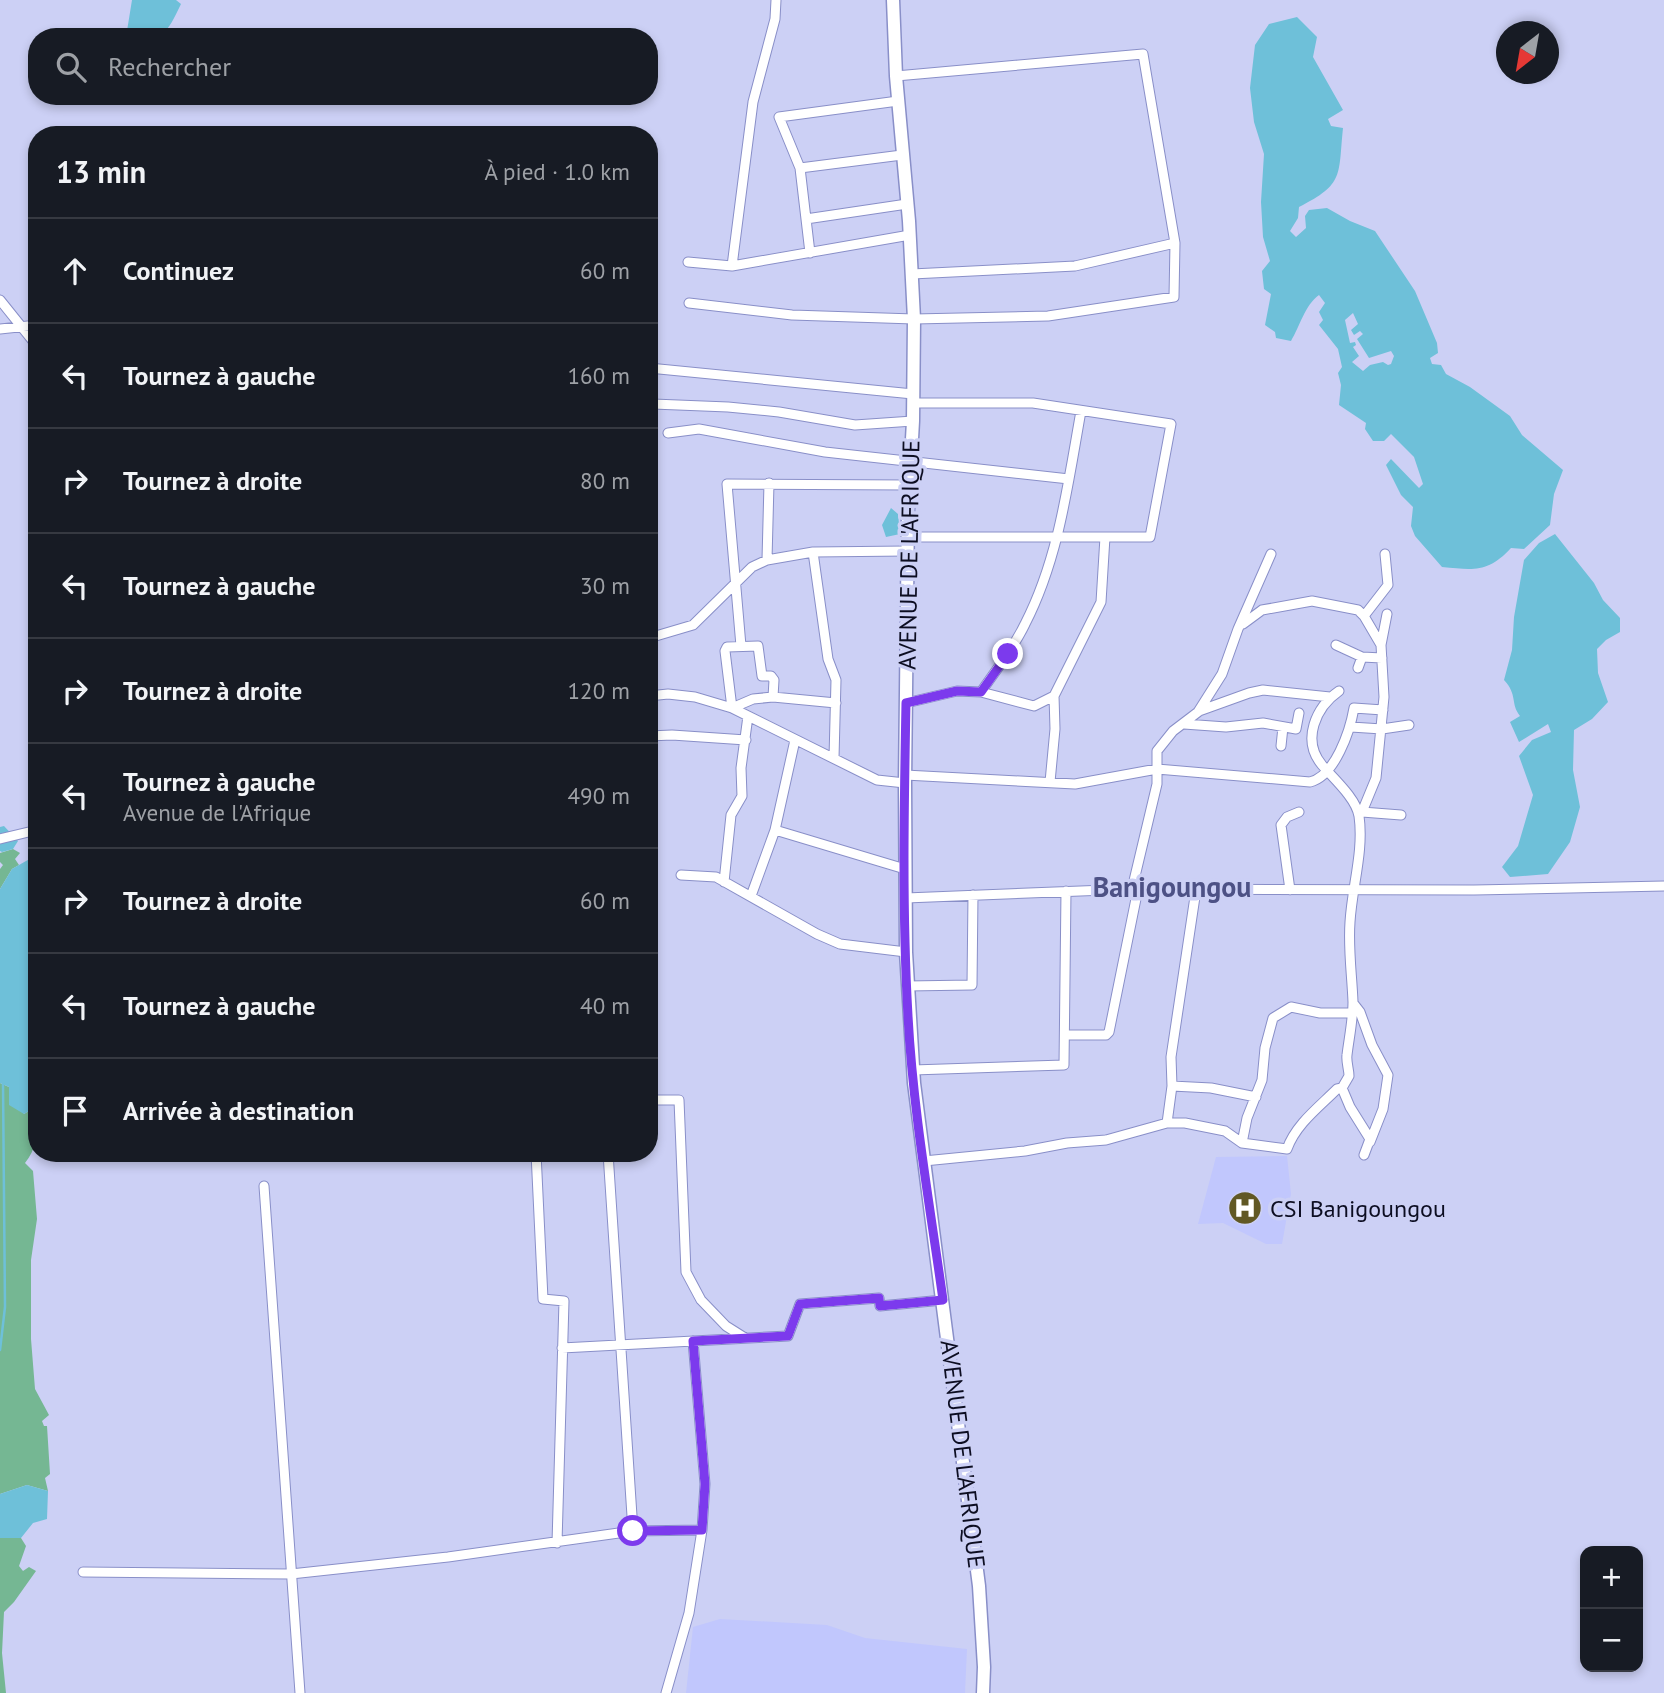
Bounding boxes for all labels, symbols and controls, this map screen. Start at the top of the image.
north arrow [1496,21,1559,84]
search box [28,28,658,105]
icon: search [52,48,90,86]
text: Rechercher [108,50,231,83]
text: 13 min [56,152,146,191]
text: À pied · 1.0 km [484,157,630,186]
icon: ahead [56,252,94,290]
text: Continuez [123,254,234,287]
text: 60 m [580,256,630,285]
icon: left [56,357,94,395]
text: Tournez à gauche [123,359,315,392]
text: 160 m [568,361,630,390]
street label: AVENUE DE L'AFRIQUE [891,440,927,670]
icon: right [56,462,94,500]
text: Tournez à droite [123,464,302,497]
text: 80 m [580,466,630,495]
icon: left [56,567,94,605]
text: Tournez à gauche [123,569,315,602]
text: 30 m [580,571,630,600]
route end [992,638,1023,669]
icon: right [56,672,94,710]
text: Tournez à droite [123,674,302,707]
text: 120 m [568,676,630,705]
text: Tournez à gauche [123,765,315,798]
icon: left [56,777,94,815]
text: 490 m [568,781,630,810]
text: Avenue de l'Afrique [123,798,311,827]
district label: Banigoungou [1093,868,1251,905]
icon: right [56,882,94,920]
text: Tournez à droite [123,884,302,917]
text: 60 m [580,886,630,915]
icon: left [56,987,94,1025]
text: Tournez à gauche [123,989,315,1022]
text: 40 m [580,991,630,1020]
icon: arrive [56,1092,94,1130]
text: Arrivée à destination [123,1094,354,1127]
hospital icon: CSI Banigoungou [1226,1189,1264,1227]
place label: CSI Banigoungou [1270,1193,1446,1224]
street label: AVENUE DE L'AFRIQUE [934,1338,992,1570]
route start [617,1515,648,1546]
map controls [1580,1546,1643,1672]
button: + [1580,1546,1643,1609]
button: − [1580,1609,1643,1672]

